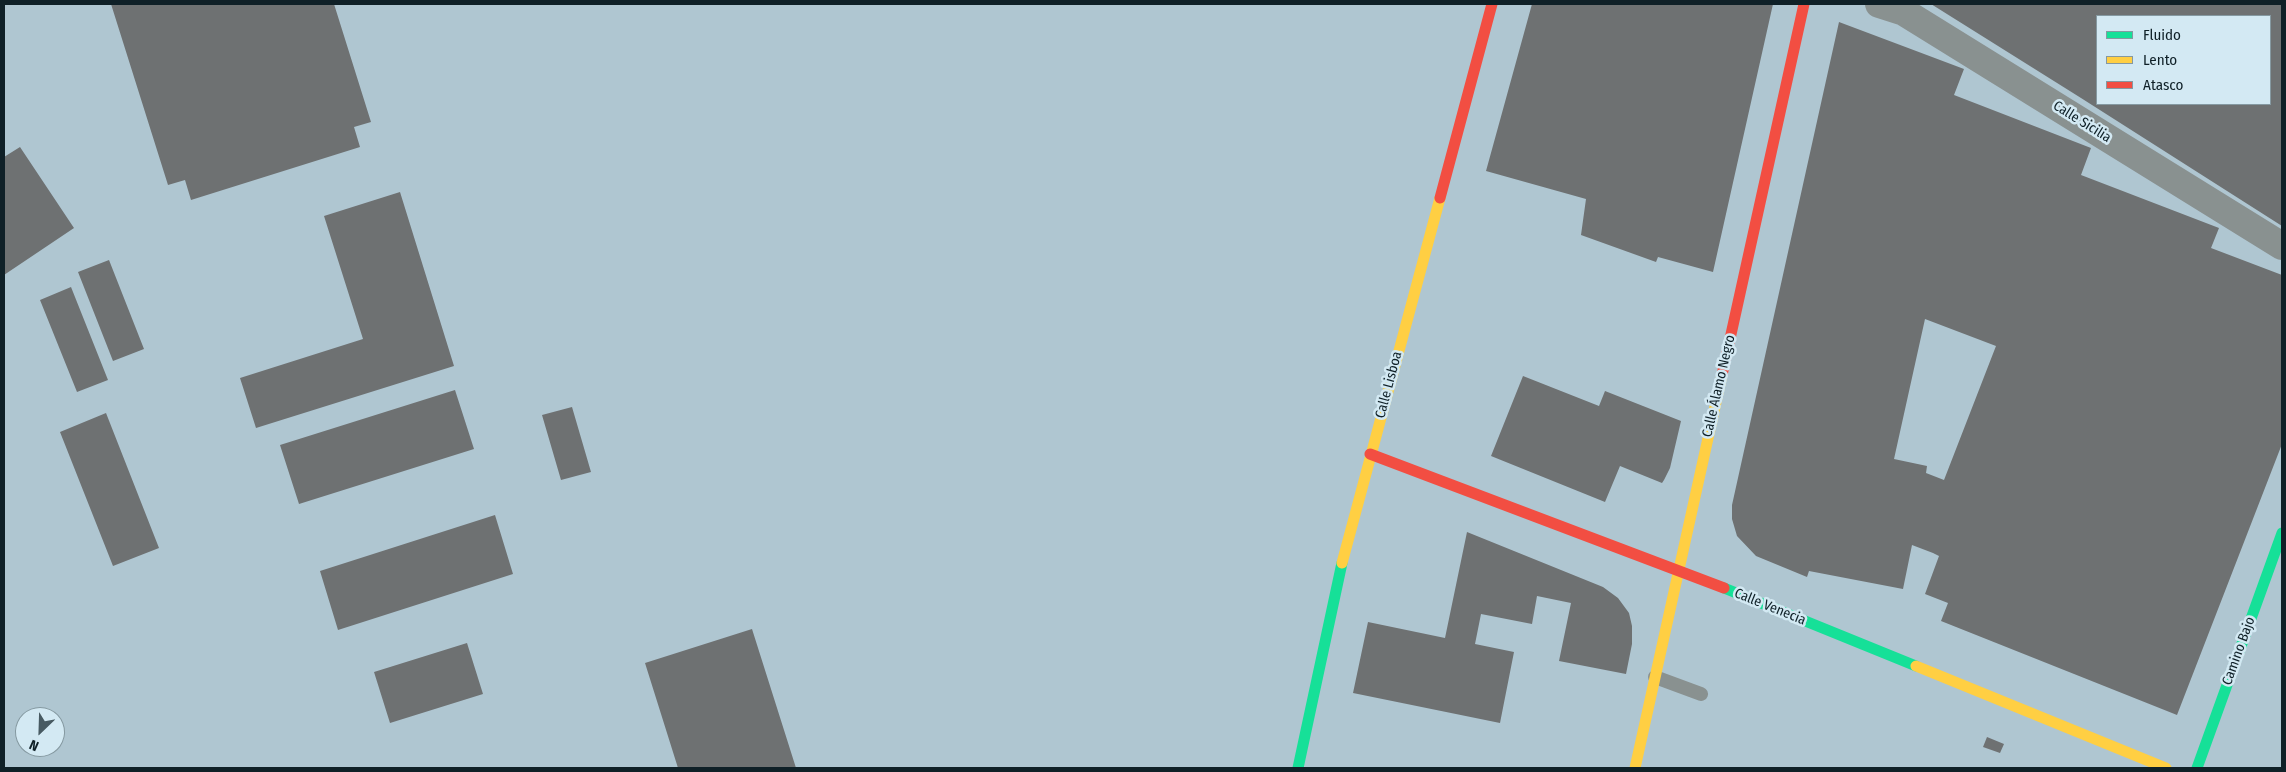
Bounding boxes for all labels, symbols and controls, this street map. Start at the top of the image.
legend [2096,15,2271,105]
text: Fluido [2143,26,2181,44]
text: Lento [2143,51,2177,69]
text: Atasco [2143,76,2183,94]
street label: Calle Sicilia [2050,98,2114,146]
street label: Calle Álamo Negro [1699,333,1739,439]
street label: Calle Lisboa [1372,350,1406,420]
street label: Calle Venecia [1732,585,1808,629]
street label: Camino Bajo [2219,615,2259,687]
north arrow [15,707,65,757]
text: N [27,736,41,755]

